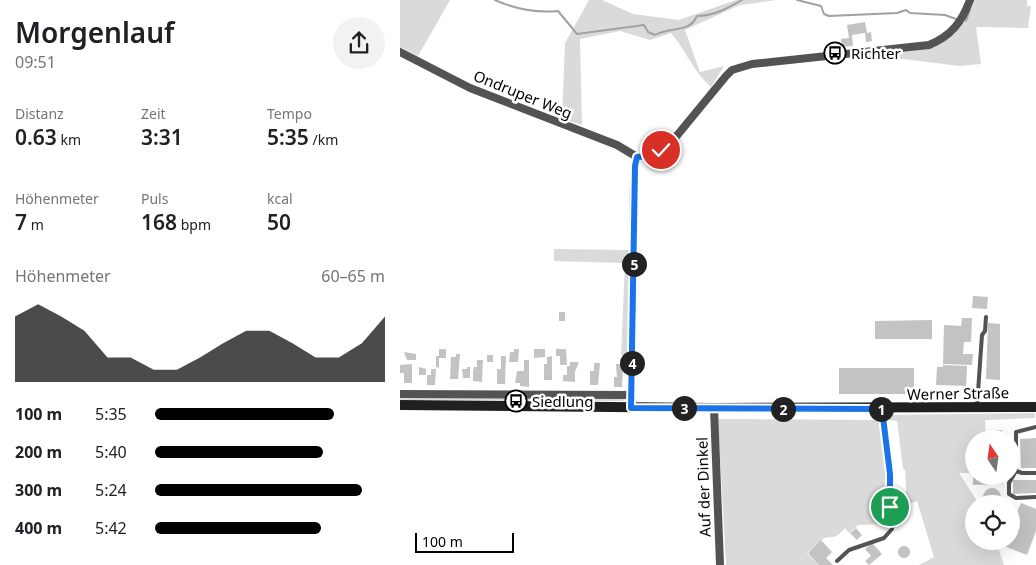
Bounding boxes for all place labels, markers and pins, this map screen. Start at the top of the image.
bus stop icon: Richter [823,41,847,65]
place label: Richter [851,43,901,63]
pin [640,129,682,171]
pin: 5 [622,252,646,276]
pin: 4 [620,350,644,376]
bus stop icon: Siedlung [504,389,528,413]
place label: Siedlung [532,391,593,411]
pin: 3 [672,396,696,420]
pin: 2 [770,396,796,422]
pin: 1 [868,396,894,422]
pin [869,486,911,528]

